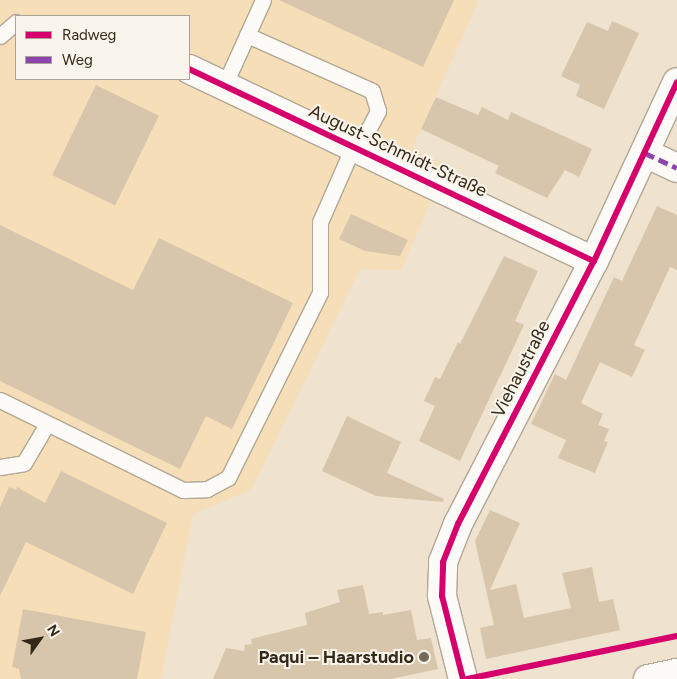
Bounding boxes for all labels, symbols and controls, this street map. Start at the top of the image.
legend [15,15,190,80]
text: Radweg [62,26,116,44]
text: Weg [62,51,93,69]
street label: August-Schmidt-Straße [306,100,490,202]
street label: Viehaustraße [487,317,555,421]
north arrow [15,614,65,664]
text: N [43,622,63,640]
place label: Paqui – Haarstudio [258,646,414,668]
marker: Paqui – Haarstudio [418,651,430,663]

